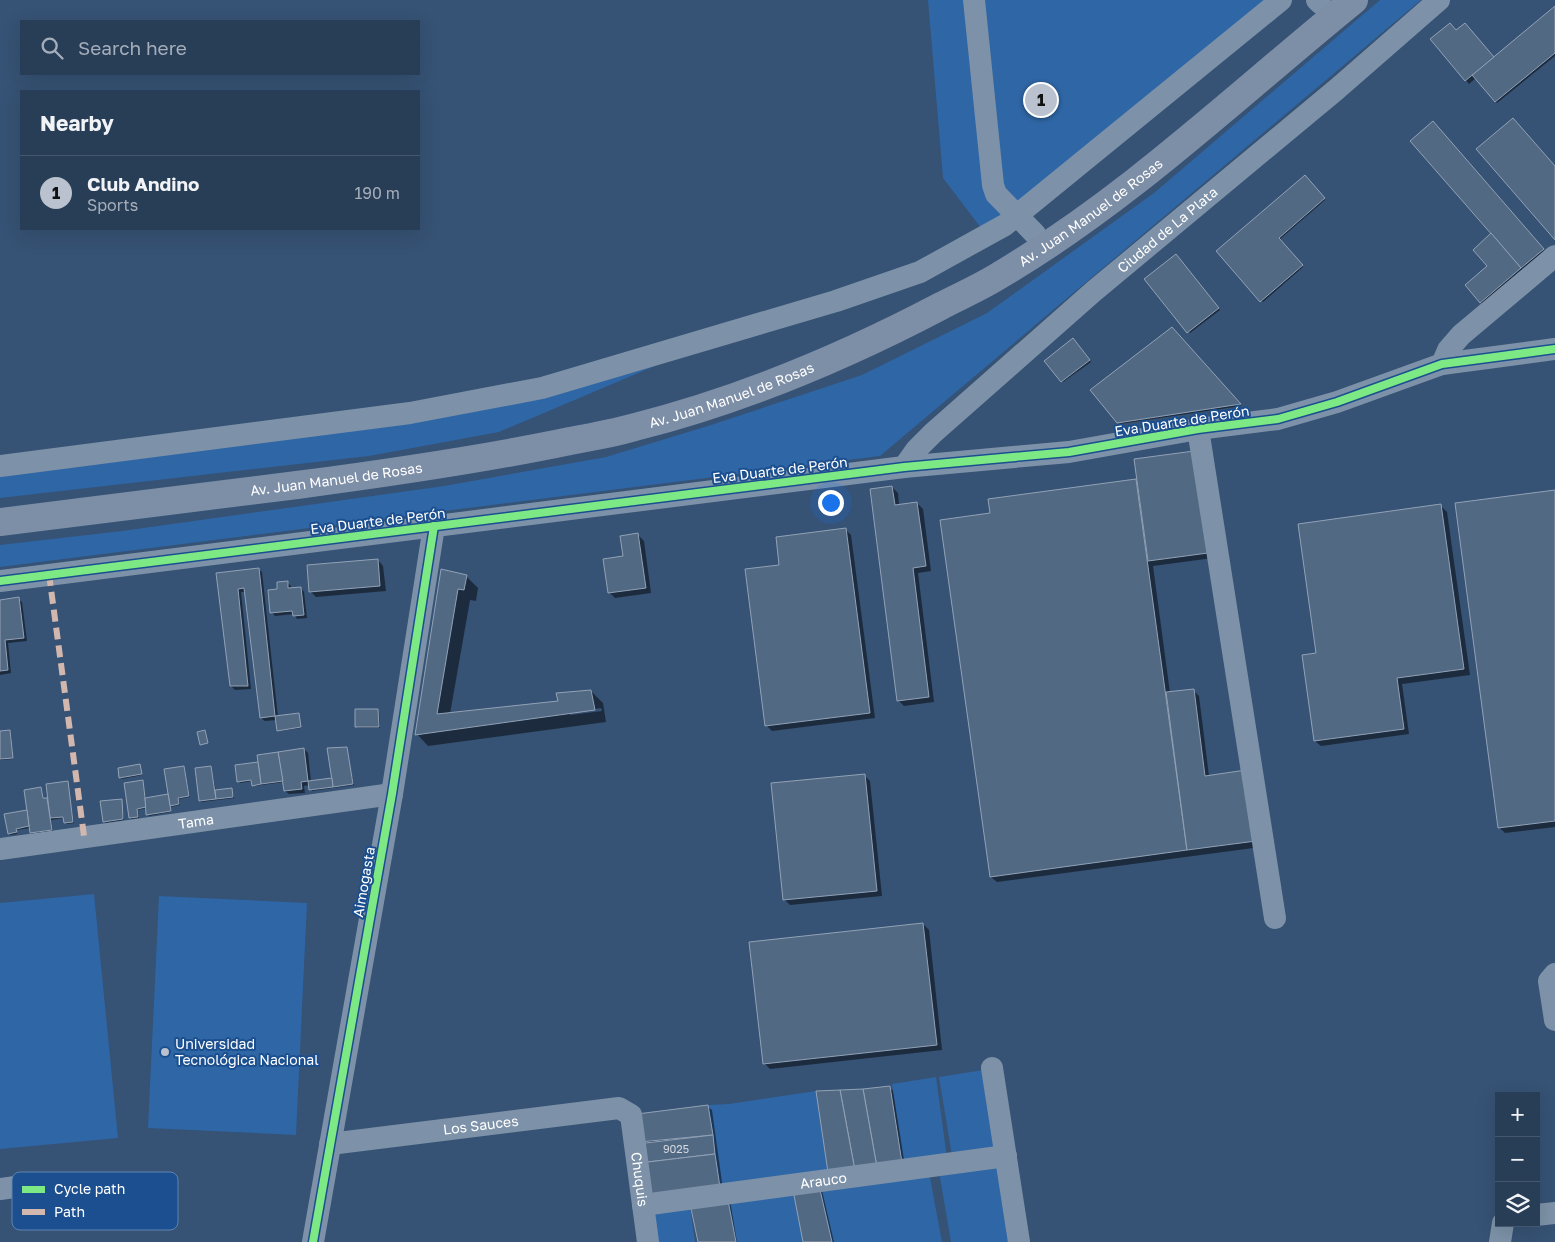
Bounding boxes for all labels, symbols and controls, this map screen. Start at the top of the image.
search box [20,20,420,75]
icon: search [38,34,66,62]
text: Search here [78,36,187,59]
pin: 1 [1025,81,1057,119]
text: Nearby [40,110,114,136]
street label: Av. Juan Manuel de Rosas [1015,154,1166,270]
text: Club Andino [87,172,199,195]
text: 1 [52,183,60,203]
text: 190 m [354,183,400,203]
street label: Ciudad de La Plata [1114,183,1221,276]
text: Sports [87,195,138,215]
street label: Av. Juan Manuel de Rosas [647,358,816,431]
street label: Eva Duarte de Perón [1113,401,1250,440]
street label: Eva Duarte de Perón [711,453,849,486]
street label: Av. Juan Manuel de Rosas [249,458,423,499]
your location [818,490,844,516]
street label: Eva Duarte de Perón [309,504,447,537]
street label: Tama [177,810,215,832]
street label: Aimogasta [349,845,378,919]
place label: Universidad Tecnológica Nacional [175,1035,319,1068]
marker: Universidad Tecnológica Nacional [159,1046,171,1058]
map controls [1495,1092,1540,1227]
button: + [1495,1092,1540,1137]
street label: Los Sauces [442,1112,519,1138]
button: − [1495,1137,1540,1182]
house number: 9025 [663,1142,689,1155]
street label: Chuquis [628,1151,652,1208]
street label: Arauco [799,1169,848,1192]
legend [12,1172,178,1230]
text: Cycle path [54,1180,125,1197]
button: layers [1495,1182,1540,1227]
text: Path [54,1203,85,1220]

